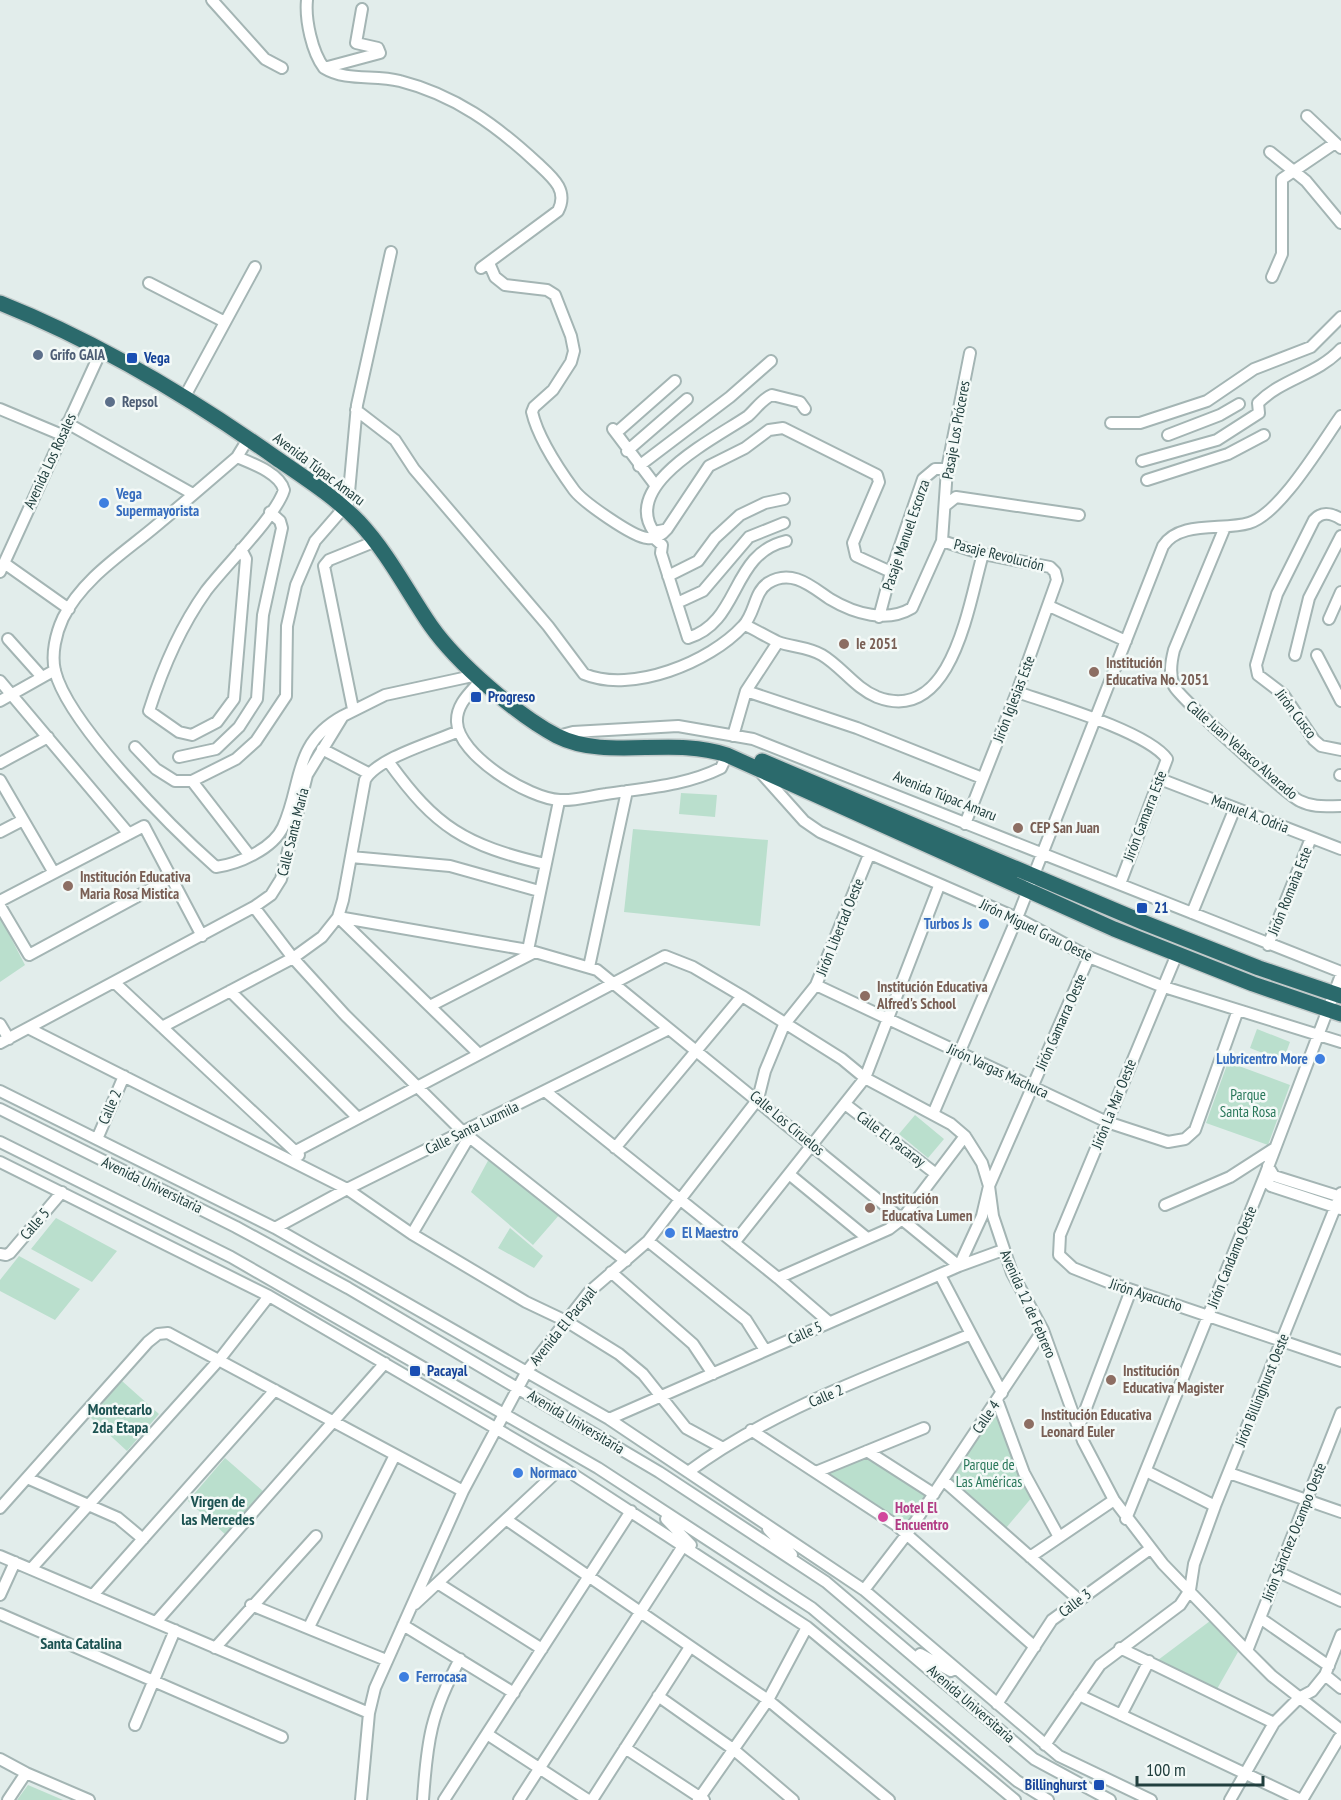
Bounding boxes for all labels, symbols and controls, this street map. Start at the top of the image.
place label: Grifo GAIA [50,345,105,364]
marker: Grifo GAIA [31,348,45,362]
place label: Vega [143,348,170,367]
marker: Vega [125,351,139,365]
street label: Pasaje Los Próceres [937,379,974,481]
place label: Repsol [122,392,158,411]
marker: Repsol [103,395,117,409]
street label: Avenida Los Rosales [19,410,80,512]
street label: Avenida Túpac Amaru [270,428,369,509]
street label: Pasaje Manuel Escorza [878,477,933,593]
place label: Vega Supermayorista [115,484,199,520]
marker: Vega Supermayorista [97,496,111,510]
street label: Pasaje Revolución [952,534,1046,575]
place label: Ie 2051 [856,634,898,653]
marker: Ie 2051 [837,637,851,651]
street label: Jirón Iglesias Este [988,653,1039,746]
place label: Institución Educativa No. 2051 [1106,653,1209,689]
marker: Institución Educativa No. 2051 [1087,665,1101,679]
street label: Jirón Cusco [1271,684,1321,742]
place label: Progreso [488,687,536,706]
marker: Progreso [469,690,483,704]
street label: Calle Juan Velasco Alvarado [1183,696,1302,803]
street label: Avenida Túpac Amaru [891,766,1000,825]
street label: Jirón Gamarra Este [1118,768,1171,865]
street label: Calle Santa María [272,786,313,878]
street label: Manuel A. Odria [1209,790,1292,837]
place label: CEP San Juan [1030,818,1100,837]
marker: CEP San Juan [1011,821,1025,835]
street label: Jirón Romaña Este [1263,844,1316,939]
place label: Institución Educativa Maria Rosa Mistica [80,867,191,903]
street label: Jirón Libertad Oeste [811,875,868,979]
marker: Institución Educativa Maria Rosa Mistica [61,879,75,893]
street label: Jirón Miguel Grau Oeste [976,894,1096,965]
place label: 21 [1154,898,1168,917]
marker: 21 [1135,901,1149,915]
place label: Turbos Js [924,914,972,933]
marker: Turbos Js [977,917,991,931]
street label: Jirón Gamarra Oeste [1030,971,1090,1074]
place label: Institución Educativa Alfred's School [876,977,988,1013]
marker: Institución Educativa Alfred's School [858,989,872,1003]
street label: Jirón Vargas Machuca [944,1038,1052,1102]
place label: Lubricentro More [1216,1049,1308,1068]
marker: Lubricentro More [1313,1052,1327,1066]
street label: Jirón La Mar Oeste [1087,1056,1140,1152]
park label: Parque Santa Rosa [1220,1085,1276,1121]
street label: Calle Los Ciruelos [746,1086,828,1159]
street label: Calle 2 [94,1087,125,1127]
street label: Calle Santa Luzmila [422,1097,522,1158]
street label: Calle El Pacaray [853,1106,930,1171]
street label: Avenida Universitaria [99,1152,206,1217]
place label: Institución Educativa Lumen [882,1189,973,1225]
marker: Institución Educativa Lumen [863,1201,877,1215]
street label: Jirón Candamo Oeste [1202,1203,1261,1311]
street label: Calle 5 [16,1204,54,1243]
place label: El Maestro [682,1223,739,1242]
marker: El Maestro [663,1226,677,1240]
street label: Avenida 12 de Febrero [996,1247,1061,1361]
street label: Jirón Ayacucho [1106,1274,1185,1315]
street label: Avenida El Pacayal [525,1282,601,1369]
street label: Calle 5 [785,1317,825,1349]
street label: Jirón Billinghurst Oeste [1230,1331,1293,1450]
place label: Pacayal [427,1361,468,1380]
place label: Institución Educativa Magister [1123,1361,1224,1397]
marker: Pacayal [408,1364,422,1378]
marker: Institución Educativa Magister [1104,1373,1118,1387]
street label: Calle 2 [806,1380,846,1411]
street label: Avenida Universitaria [524,1385,628,1458]
street label: Calle 4 [968,1396,1004,1437]
district label: Montecarlo 2da Etapa [88,1399,152,1437]
place label: Institución Educativa Leonard Euler [1041,1405,1152,1441]
marker: Institución Educativa Leonard Euler [1022,1417,1036,1431]
park label: Parque de Las Américas [956,1455,1022,1491]
street label: Jirón Sánchez Ocampo Oeste [1257,1460,1330,1605]
place label: Normaco [530,1463,577,1482]
marker: Normaco [511,1466,525,1480]
district label: Virgen de las Mercedes [181,1491,255,1529]
place label: Hotel El Encuentro [895,1498,949,1534]
marker: Hotel El Encuentro [876,1510,890,1524]
street label: Calle 3 [1055,1584,1095,1621]
district label: Santa Catalina [40,1633,122,1653]
street label: Avenida Universitaria [924,1660,1019,1747]
place label: Ferrocasa [416,1667,467,1686]
marker: Ferrocasa [397,1670,411,1684]
scale bar [1137,1749,1263,1787]
text: 100 m [1146,1758,1186,1781]
place label: Billinghurst [1025,1775,1088,1794]
marker: Billinghurst [1092,1778,1106,1792]

